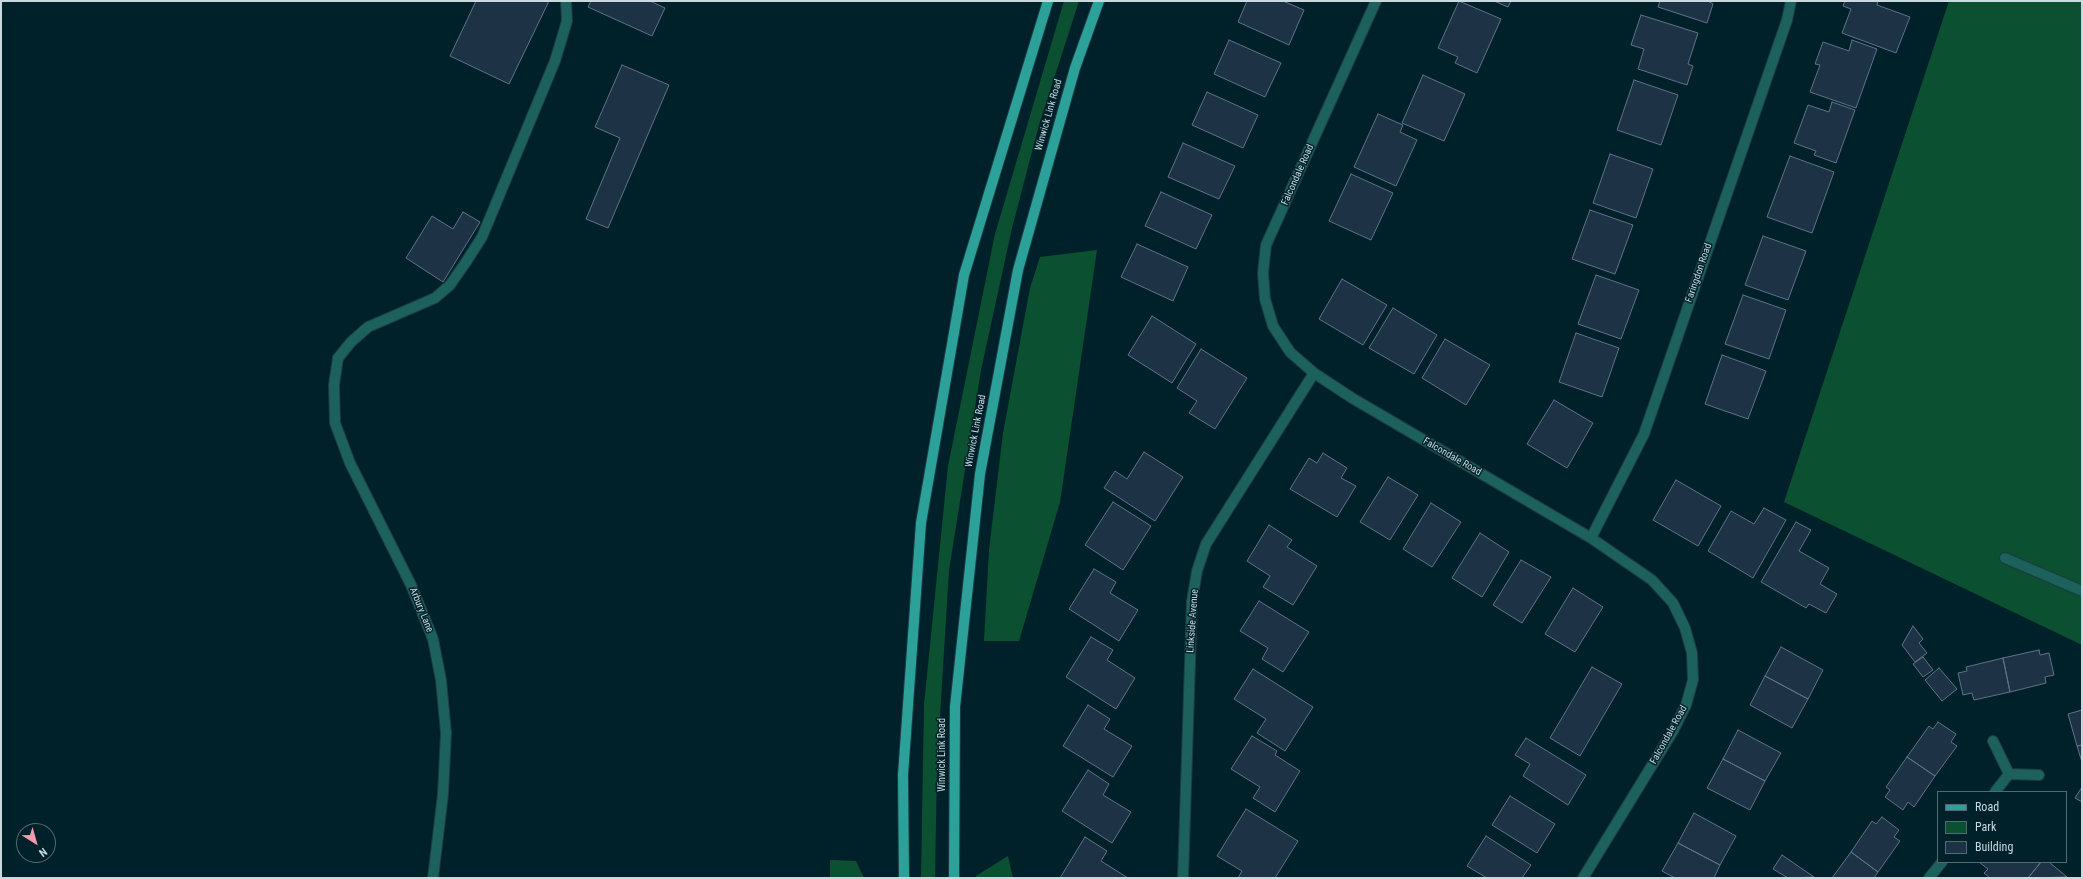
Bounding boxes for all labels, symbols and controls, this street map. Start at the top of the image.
street label: Winwick Link Road [1033,78,1065,152]
street label: Falcondale Road [1279,143,1317,207]
street label: Faringdon Road [1683,242,1715,304]
street label: Winwick Link Road [963,394,989,468]
street label: Falcondale Road [1421,435,1483,479]
street label: Arbury Lane [407,586,435,634]
street label: Linkside Avenue [1185,589,1201,653]
street label: Falcondale Road [1648,704,1690,766]
street label: Winwick Link Road [936,718,948,792]
legend [1937,791,2067,863]
text: Road [1975,800,1999,814]
text: Park [1975,820,1996,834]
north arrow [16,823,56,863]
text: Building [1975,840,2013,854]
text: N [36,845,50,859]

